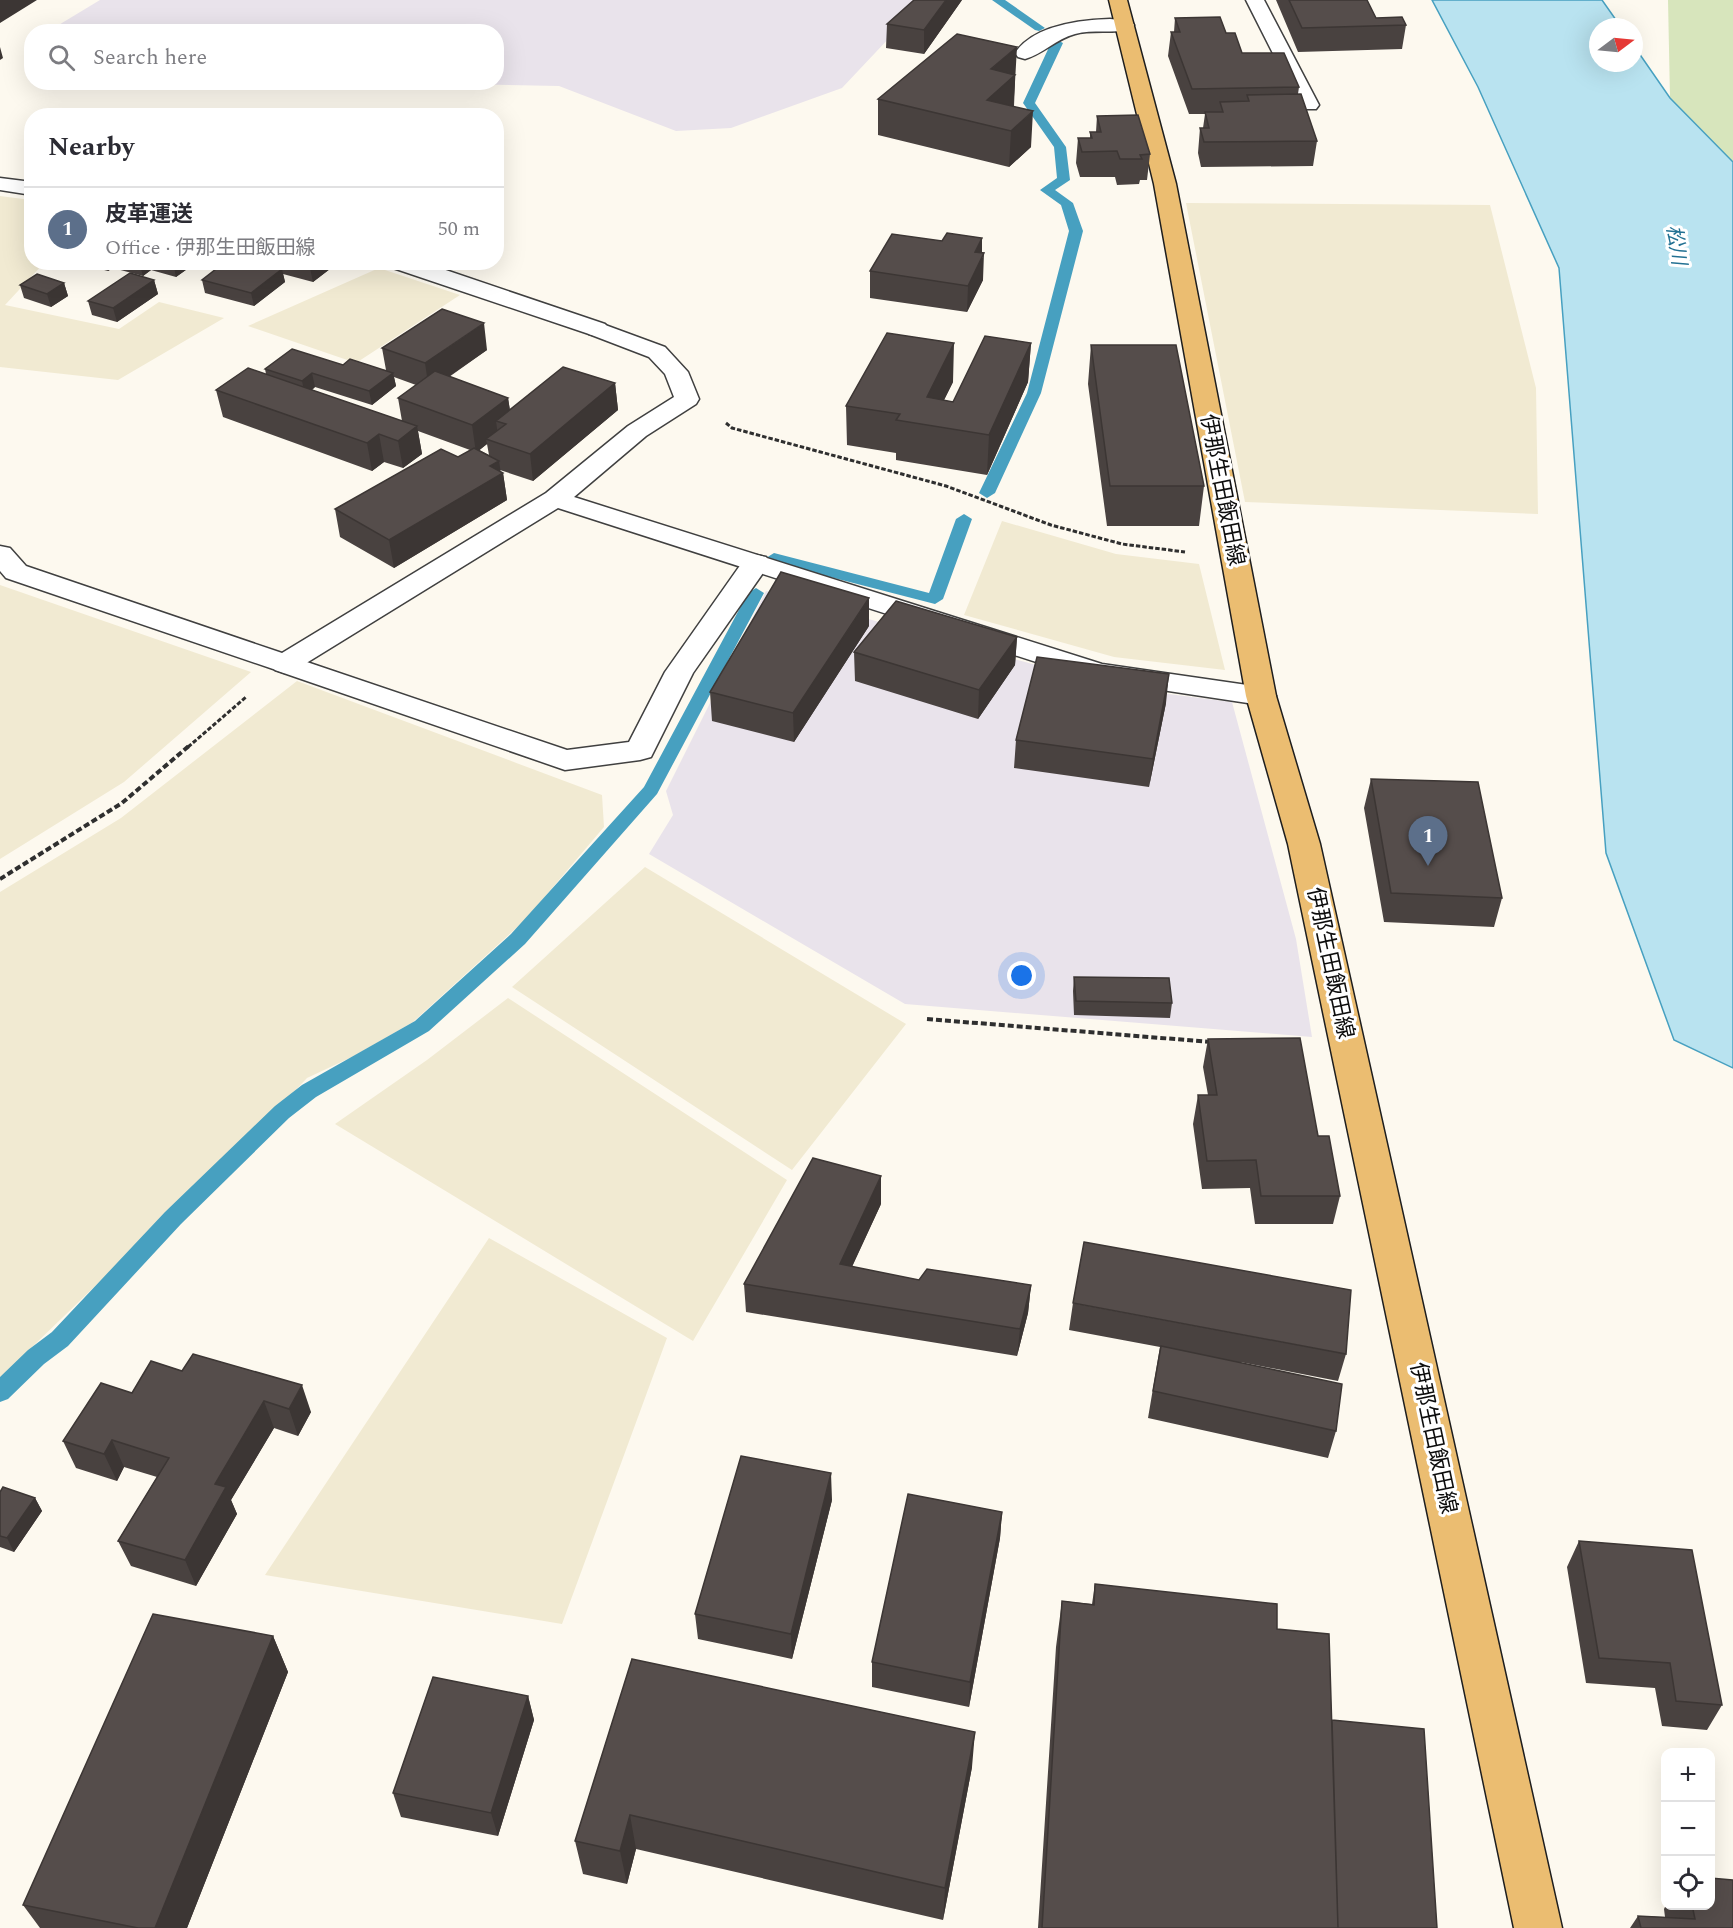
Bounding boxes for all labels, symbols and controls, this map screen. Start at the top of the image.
north arrow [1589,18,1643,72]
search box [24,24,504,90]
icon: search [45,41,78,74]
text: Search here [93,41,207,74]
text: Nearby [48,127,134,167]
text: 皮革運送 [105,198,193,231]
text: 1 [62,214,73,244]
text: 50 m [438,214,480,244]
water label: 松川 [1658,223,1694,269]
text: Office · 伊那生田飯田線 [105,233,316,263]
street label: 伊那生田飯田線 [1191,411,1253,569]
pin: 1 [1408,816,1448,866]
street label: 伊那生田飯田線 [1298,884,1362,1042]
your location [1007,961,1036,990]
street label: 伊那生田飯田線 [1401,1359,1465,1517]
map controls [1661,1748,1715,1910]
button: + [1661,1748,1715,1802]
button: − [1661,1802,1715,1856]
button: locate [1661,1856,1715,1910]

